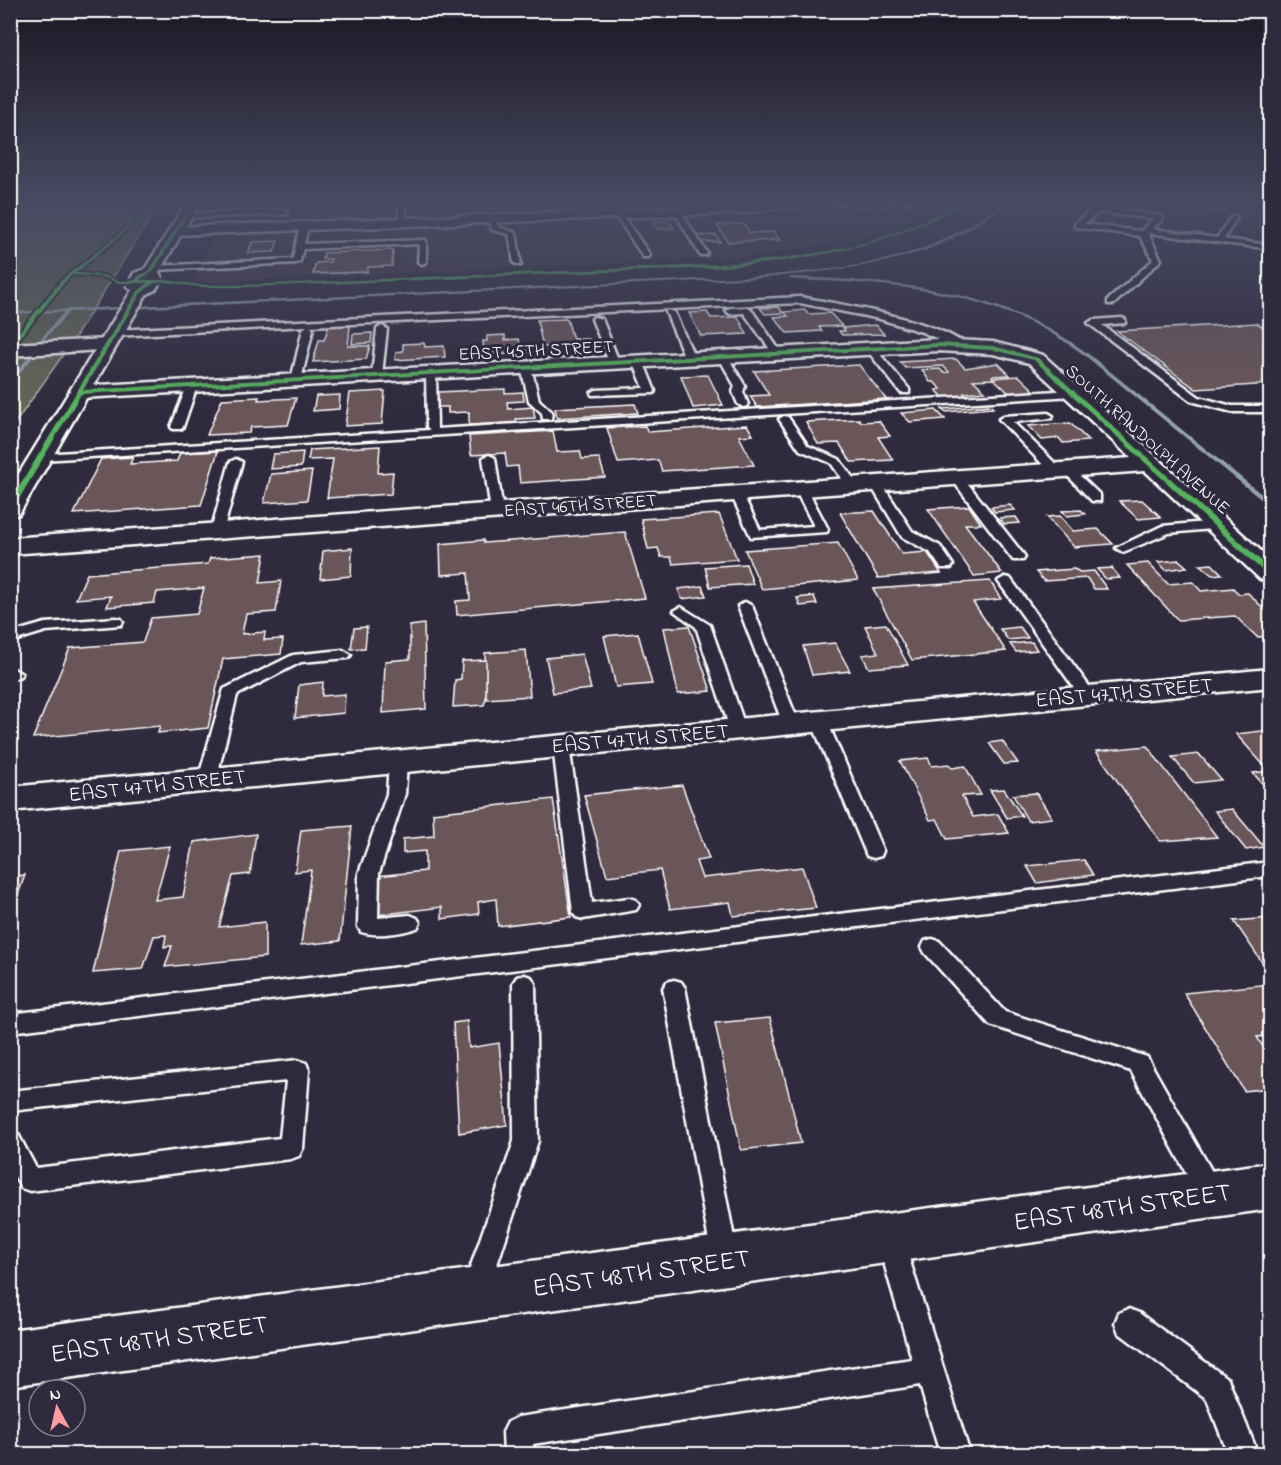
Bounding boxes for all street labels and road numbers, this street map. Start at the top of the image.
street label: EAST 45TH STREET [458,335,614,369]
street label: SOUTH RANDOLPH AVENUE [1058,359,1235,522]
street label: EAST 46TH STREET [503,489,657,525]
street label: EAST 47TH STREET [1034,671,1214,717]
street label: EAST 47TH STREET [550,717,730,763]
street label: EAST 47TH STREET [67,763,247,811]
street label: EAST 48TH STREET [1011,1175,1234,1243]
street label: EAST 48TH STREET [530,1241,753,1309]
street label: EAST 48TH STREET [48,1307,271,1375]

